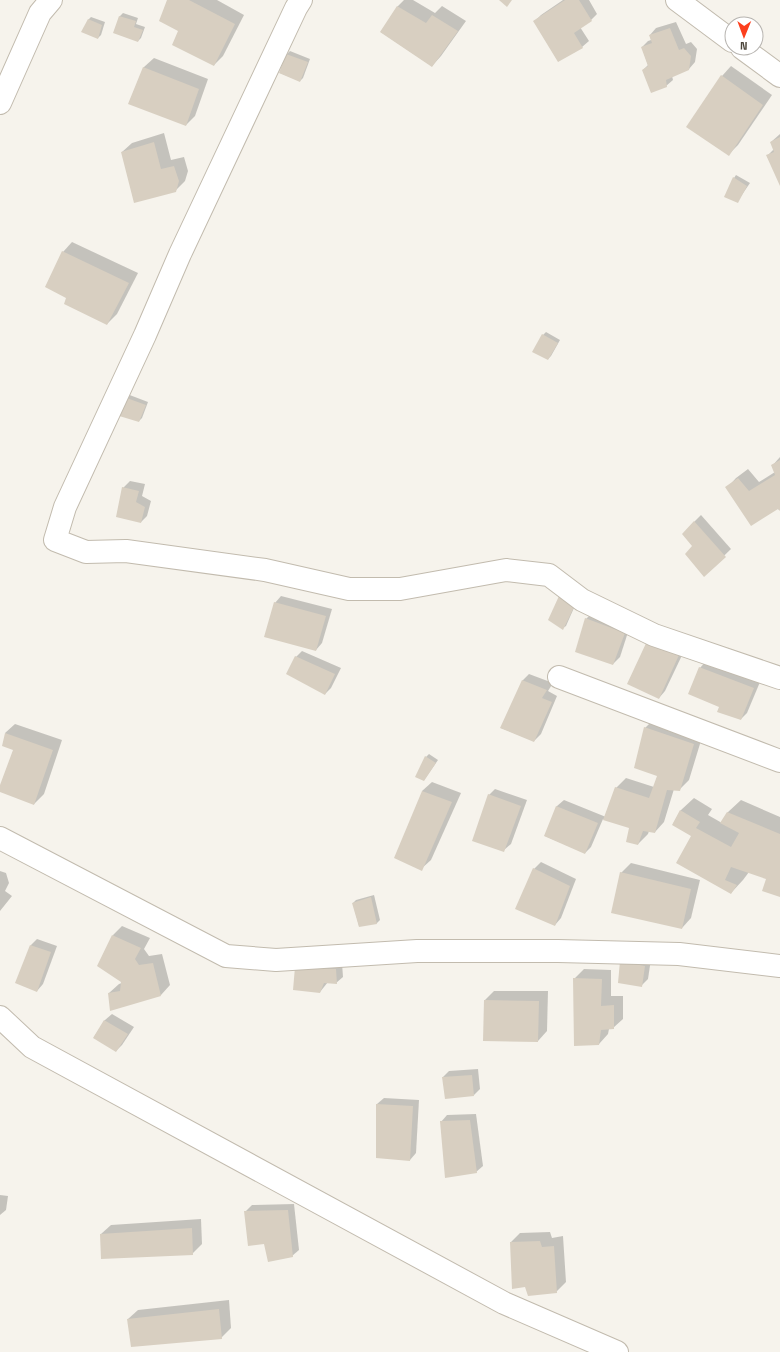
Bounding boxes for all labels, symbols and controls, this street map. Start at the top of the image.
north arrow [724,16,764,56]
text: N [740,39,748,53]

